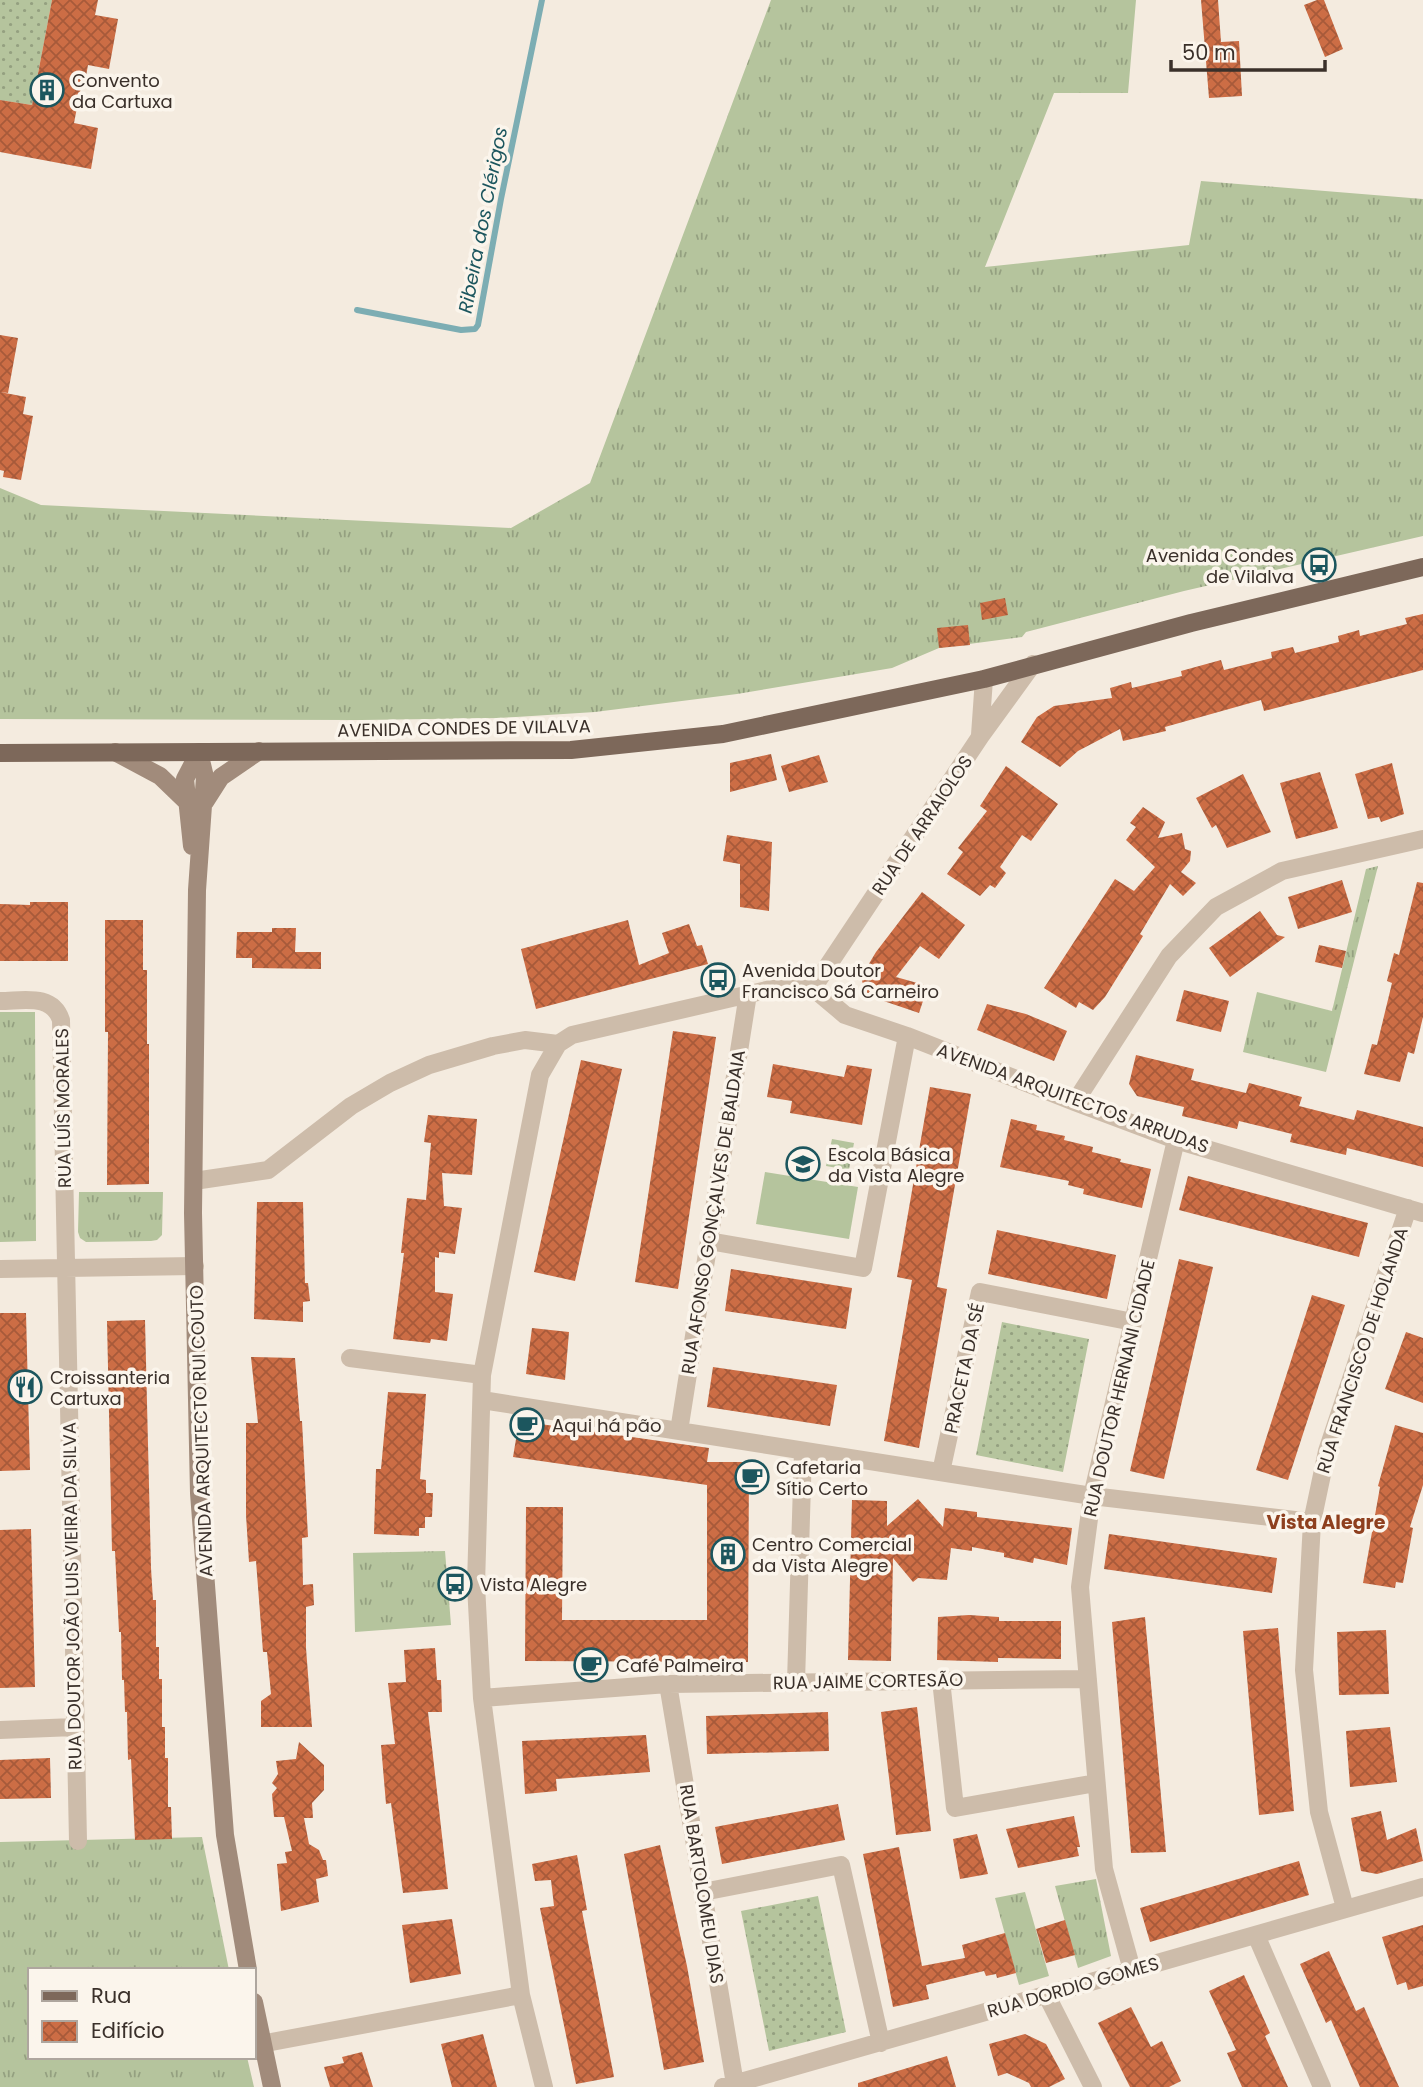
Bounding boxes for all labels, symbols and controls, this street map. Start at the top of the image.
scale bar [1171,28,1325,72]
text: 50 m [1182,38,1236,67]
place label: Convento da Cartuxa [72,68,173,114]
building icon: Convento da Cartuxa [28,71,66,109]
water label: Ribeira dos Clérigos [452,124,514,316]
place label: Avenida Condes de Vilalva [1146,543,1294,589]
bus stop icon: Avenida Condes de Vilalva [1300,546,1338,584]
street label: AVENIDA CONDES DE VILALVA [337,713,591,743]
street label: RUA DE ARRAIOLOS [866,750,978,900]
place label: Avenida Doutor Francisco Sá Carneiro [742,958,939,1004]
bus stop icon: Avenida Doutor Francisco Sá Carneiro [699,961,737,999]
street label: RUA LUÍS MORALES [49,1028,77,1188]
street label: AVENIDA ARQUITECTOS ARRUDAS [933,1037,1213,1159]
street label: RUA AFONSO GONÇALVES DE BALDAIA [675,1048,751,1376]
place label: Escola Básica da Vista Alegre [828,1142,964,1188]
school or university icon: Escola Básica da Vista Alegre [784,1145,822,1183]
street label: RUA FRANCISCO DE HOLANDA [1310,1224,1414,1476]
street label: RUA DOUTOR HERNANI CIDADE [1077,1257,1161,1519]
street label: AVENIDA ARQUITECTO RUI COUTO [183,1285,219,1577]
street label: PRACETA DA SÉ [938,1300,990,1436]
place label: Croissanteria Cartuxa [50,1365,170,1411]
restaurant icon: Croissanteria Cartuxa [6,1368,44,1406]
cafe icon: Aqui há pão [508,1406,546,1444]
place label: Aqui há pão [552,1413,661,1438]
street label: RUA DOUTOR JOÃO LUIS VIEIRA DA SILVA [56,1422,88,1770]
place label: Cafetaria Sítio Certo [776,1455,868,1501]
cafe icon: Cafetaria Sítio Certo [733,1458,771,1496]
district label: Vista Alegre [1267,1509,1386,1536]
place label: Centro Comercial da Vista Alegre [752,1532,912,1578]
building icon: Centro Comercial da Vista Alegre [709,1535,747,1573]
bus stop icon: Vista Alegre [436,1565,474,1603]
place label: Vista Alegre [480,1572,587,1597]
cafe icon: Café Palmeira [572,1646,610,1684]
place label: Café Palmeira [616,1653,744,1678]
street label: RUA JAIME CORTESÃO [773,1667,963,1695]
street label: RUA BARTOLOMEU DIAS [674,1783,730,1985]
street label: RUA DORDIO GOMES [984,1951,1162,2023]
legend [28,1968,256,2059]
text: Rua [91,1981,131,2010]
text: Edifício [91,2016,165,2045]

